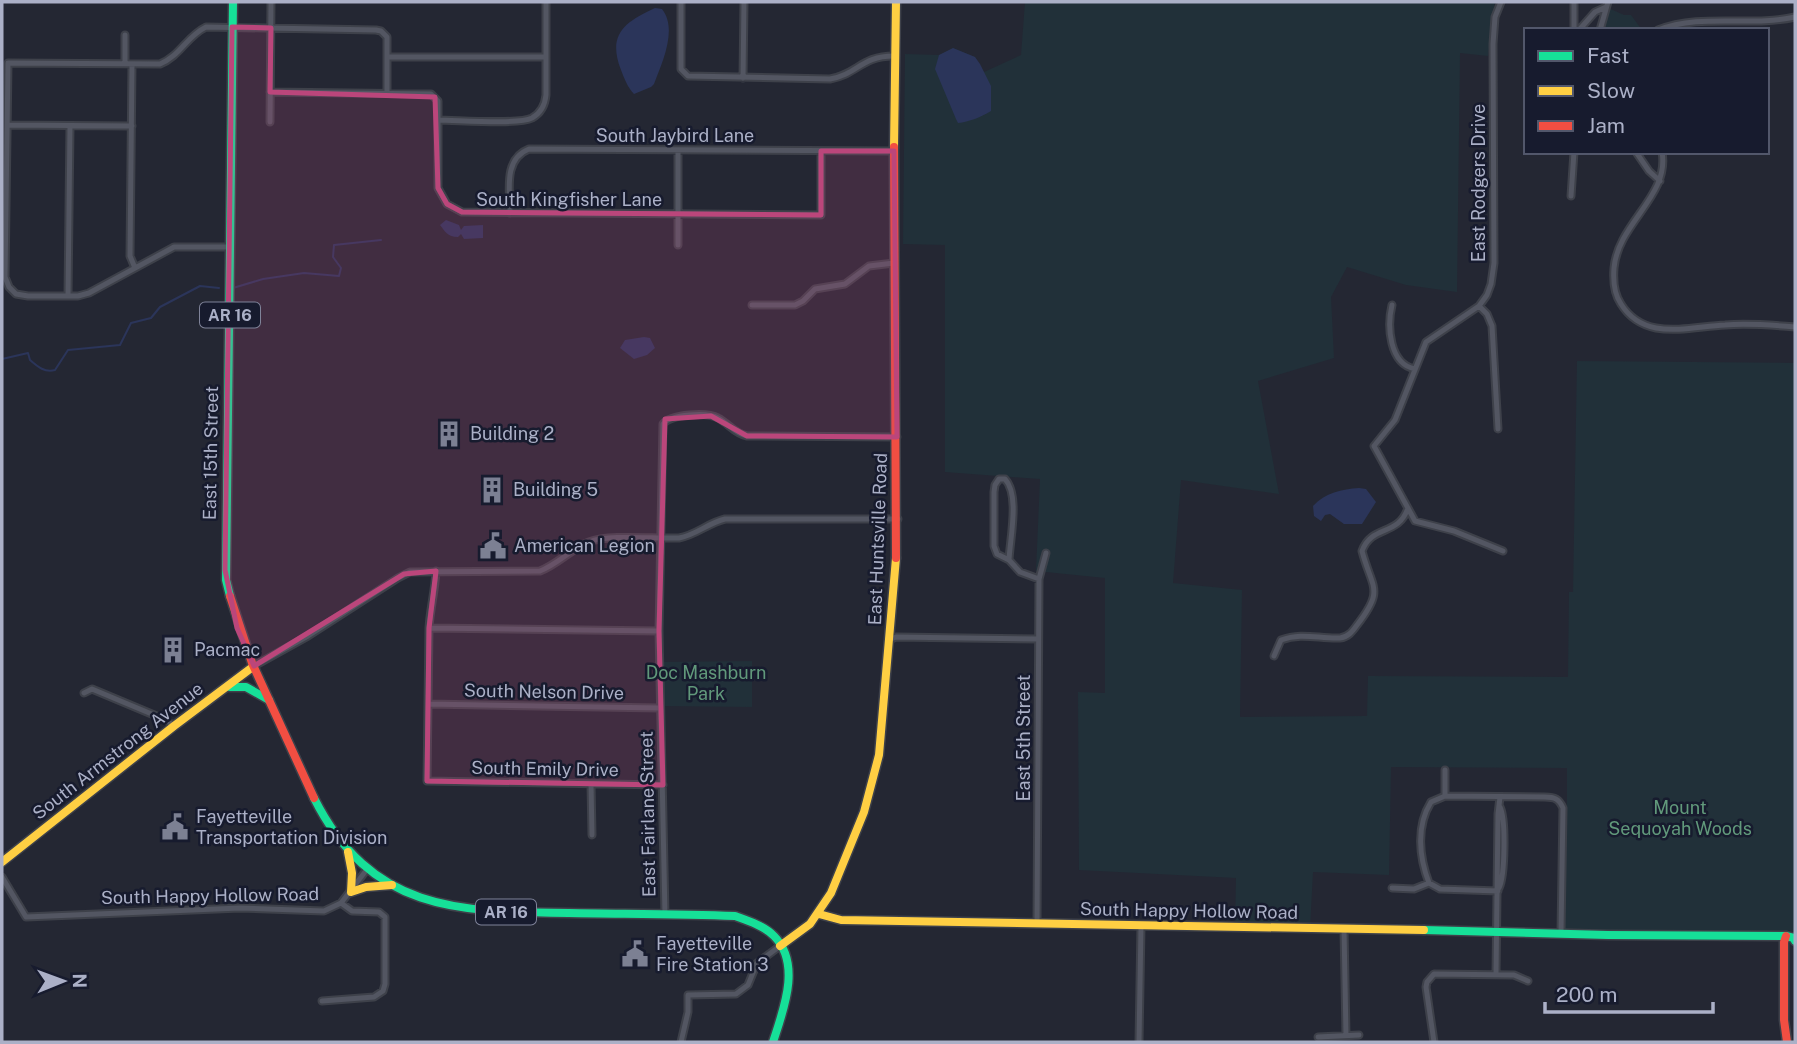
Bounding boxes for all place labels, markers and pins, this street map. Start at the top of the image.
building icon: Building 2 [434,419,464,449]
place label: Building 2 [470,423,554,444]
building icon: Building 5 [477,475,507,505]
place label: Building 5 [513,479,598,500]
public building icon: American Legion [478,531,508,561]
place label: American Legion [514,535,655,556]
building icon: Pacmac [158,635,188,665]
place label: Pacmac [194,639,260,660]
place label: Fayetteville Transportation Division [196,806,387,848]
public building icon: Fayetteville Transportation Division [160,812,190,842]
place label: Fayetteville Fire Station 3 [656,933,769,975]
public building icon: Fayetteville Fire Station 3 [620,939,650,969]

